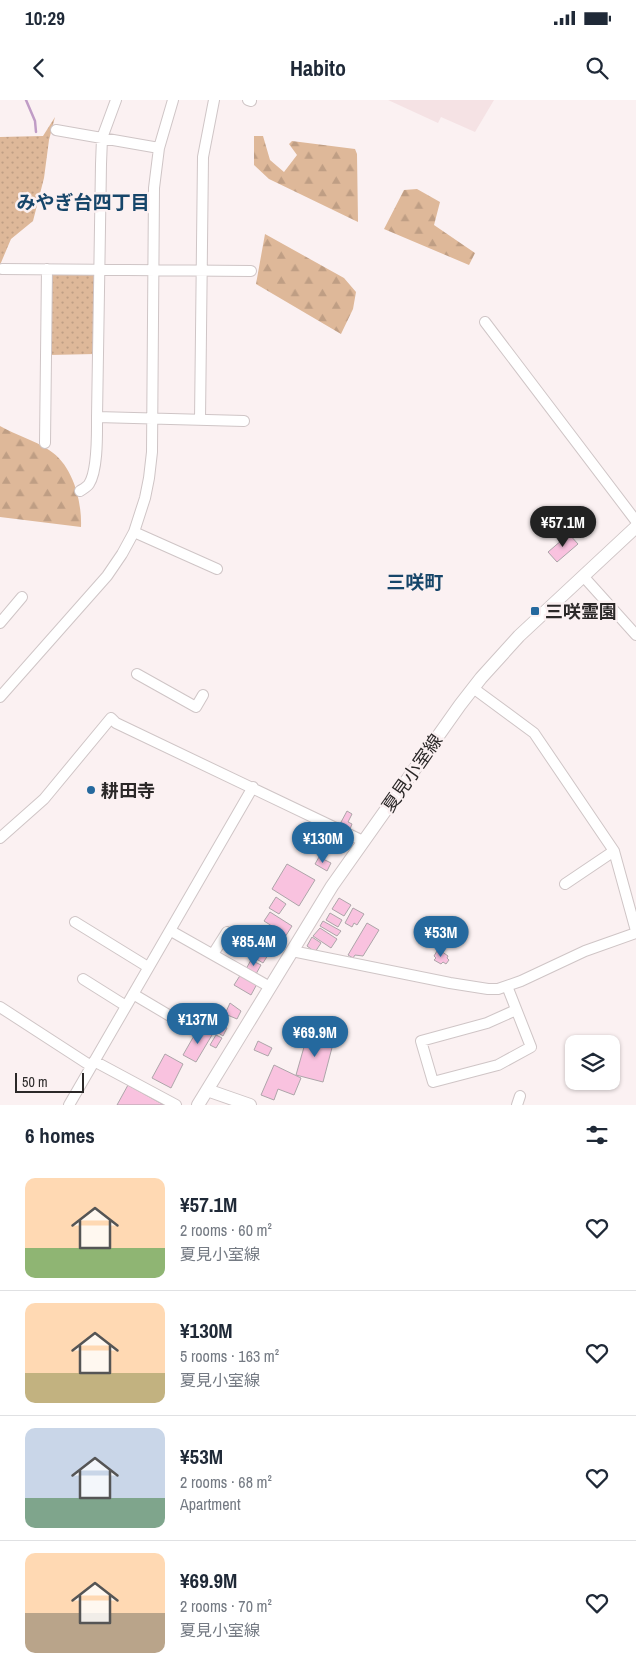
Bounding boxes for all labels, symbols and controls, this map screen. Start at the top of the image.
text: 10:29 [25,5,65,31]
text: Habito [290,53,346,83]
icon: back [25,54,53,82]
icon: search [583,54,611,82]
district label: みやぎ台四丁目 [16,189,150,215]
pin: ¥57.1M [522,506,604,548]
text: ¥57.1M [541,511,585,533]
district label: 三咲町 [386,569,444,595]
place label: 三咲霊園 [545,599,617,624]
marker: 三咲霊園 [529,605,541,617]
street label: 夏見小室線 [376,729,448,817]
place label: 耕田寺 [101,778,155,803]
marker: 耕田寺 [85,784,97,796]
pin: ¥130M [288,822,358,864]
text: ¥130M [303,827,343,849]
pin: ¥53M [411,916,471,958]
text: ¥53M [425,921,457,943]
pin: ¥85.4M [213,924,295,967]
text: ¥85.4M [232,930,276,952]
pin: ¥137M [163,1002,233,1045]
text: ¥137M [178,1008,218,1030]
pin: ¥69.9M [274,1016,356,1058]
text: ¥69.9M [293,1021,337,1043]
map controls [565,1035,620,1090]
button: layers [565,1035,620,1090]
scale bar [15,1070,84,1093]
text: 50 m [22,1073,48,1091]
text: 6 homes [25,1121,95,1150]
icon: filters [583,1121,611,1149]
text: ¥57.1M [180,1190,237,1219]
icon: home [65,1198,125,1258]
icon: heart [583,1214,611,1242]
text: 2 rooms · 60 m² [180,1219,272,1241]
text: 夏見小室線 [180,1243,260,1265]
text: ¥130M [180,1316,233,1345]
icon: home [65,1323,125,1383]
icon: heart [583,1339,611,1367]
text: 5 rooms · 163 m² [180,1345,279,1367]
text: 夏見小室線 [180,1369,260,1391]
text: ¥53M [180,1442,223,1471]
icon: home [65,1448,125,1508]
icon: heart [583,1464,611,1492]
text: 2 rooms · 68 m² [180,1471,272,1493]
text: Apartment [180,1493,241,1515]
text: ¥69.9M [180,1566,237,1595]
icon: home [65,1573,125,1633]
icon: heart [583,1589,611,1617]
text: 2 rooms · 70 m² [180,1595,272,1617]
text: 夏見小室線 [180,1619,260,1641]

